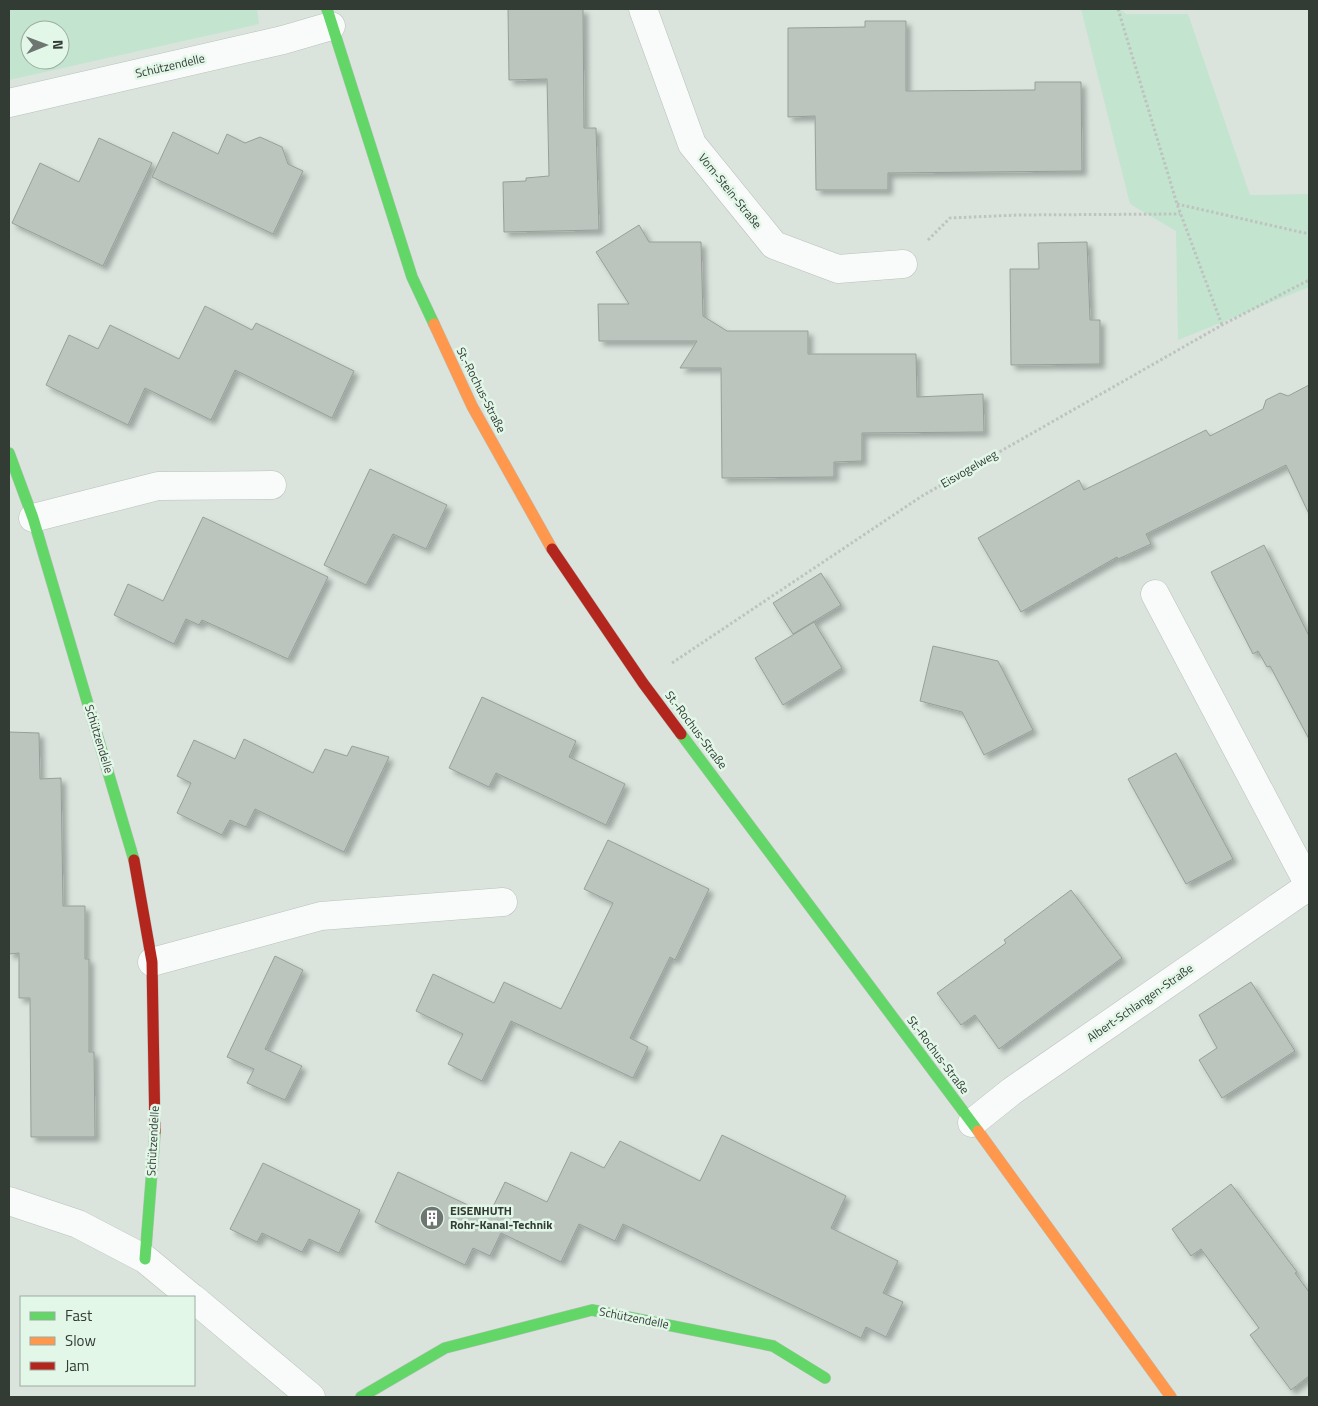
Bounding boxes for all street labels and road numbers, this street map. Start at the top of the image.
street label: Schützendelle [133,48,206,83]
street label: Vom-Stein-Straße [694,149,767,233]
street label: St.-Rochus-Straße [452,344,511,436]
street label: Eisvogelweg [937,445,1001,493]
street label: St.-Rochus-Straße [661,687,732,773]
street label: Schützendelle [80,702,119,775]
street label: Albert-Schlangen-Straße [1083,959,1197,1047]
street label: St.-Rochus-Straße [903,1012,974,1098]
street label: Schützendelle [141,1105,164,1177]
street label: Schützendelle [598,1301,671,1334]

